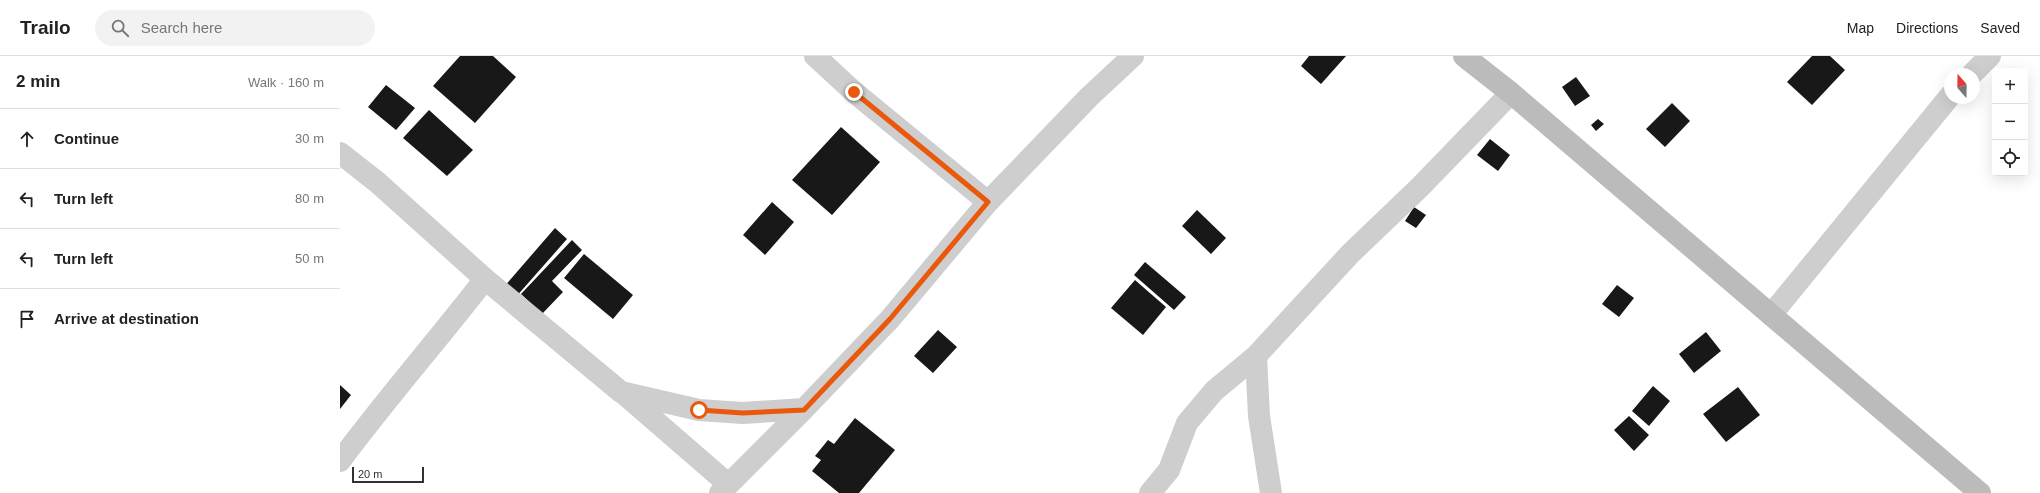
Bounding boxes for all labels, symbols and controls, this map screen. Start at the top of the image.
search box [95,10,375,46]
text: Trailo [20,17,71,38]
icon: search [109,17,131,39]
text: Search here [141,19,222,36]
text: Map [1847,20,1874,36]
text: Directions [1896,20,1958,36]
text: Saved [1980,20,2020,36]
north arrow [1944,68,1980,104]
map controls [1992,68,2028,176]
button: + [1992,68,2028,104]
text: 2 min [16,72,60,91]
text: Walk · 160 m [248,75,324,90]
route end [845,83,863,101]
button: − [1992,104,2028,140]
icon: ahead [16,128,38,150]
text: Continue [54,130,119,147]
text: 30 m [295,131,324,146]
button: locate [1992,140,2028,176]
icon: left [16,188,38,210]
text: Turn left [54,190,113,207]
text: 80 m [295,191,324,206]
icon: left [16,248,38,270]
text: Turn left [54,250,113,267]
text: 50 m [295,251,324,266]
icon: arrive [16,308,38,330]
text: Arrive at destination [54,310,199,327]
route start [690,401,708,419]
scale bar [352,465,424,484]
text: 20 m [358,468,382,480]

